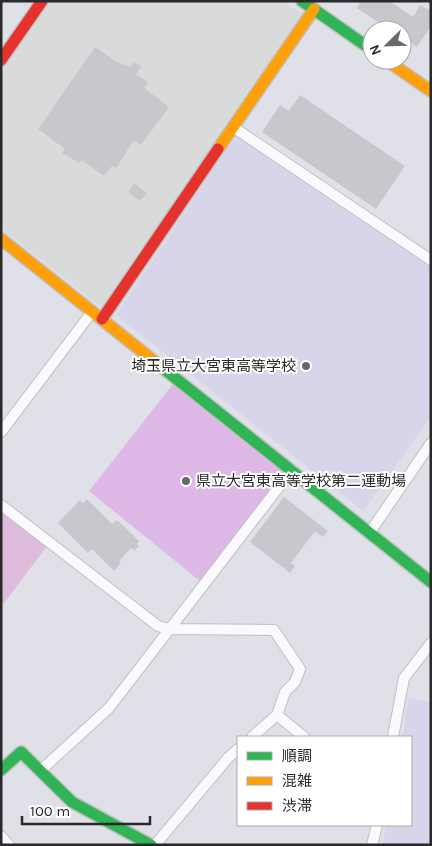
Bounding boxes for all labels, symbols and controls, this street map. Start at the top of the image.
north arrow [362,20,412,70]
text: N [366,42,385,58]
place label: 埼玉県立大宮東高等学校 [131,357,296,375]
marker: 埼玉県立大宮東高等学校 [300,360,312,372]
place label: 県立大宮東高等学校第二運動場 [196,472,406,490]
marker: 県立大宮東高等学校第二運動場 [180,475,192,487]
legend [237,736,412,826]
text: 順調 [282,747,312,765]
text: 混雑 [282,772,312,790]
scale bar [22,794,150,826]
text: 渋滞 [282,797,312,815]
text: 100 m [30,802,70,820]

